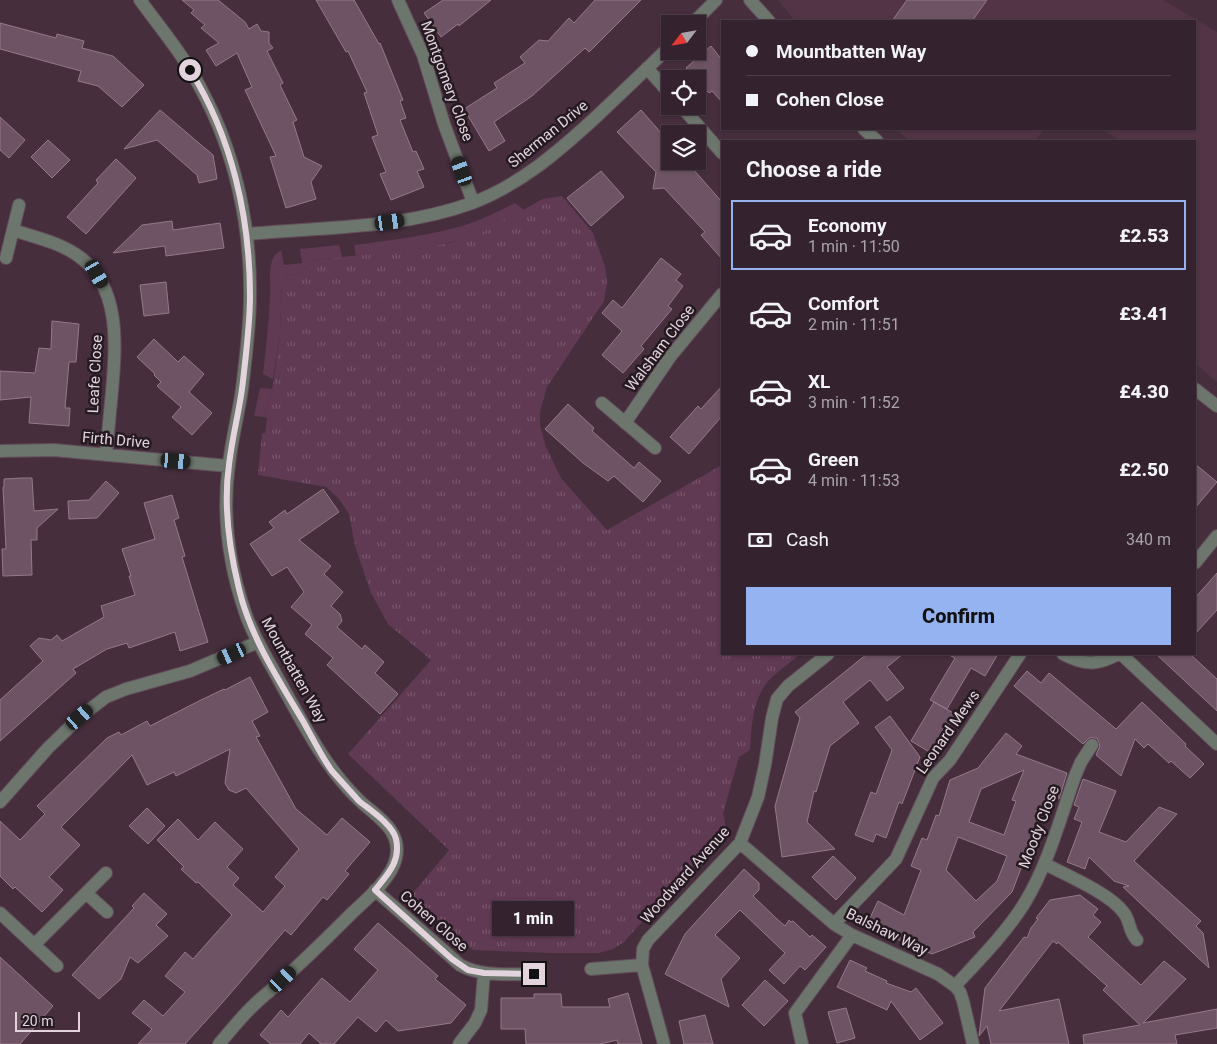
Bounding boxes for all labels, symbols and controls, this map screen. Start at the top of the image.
north arrow [661,15,706,60]
map controls [661,15,706,170]
street label: Montgomery Close [417,18,477,144]
text: Mountbatten Way [776,40,926,63]
route start [179,59,201,81]
button: locate [661,70,706,115]
text: Cohen Close [776,88,884,111]
street label: Sherman Drive [505,96,591,172]
button: layers [661,125,706,170]
car [449,154,474,188]
text: Choose a ride [746,157,882,182]
car [374,212,405,232]
icon: car [748,213,793,258]
text: Economy [808,214,887,237]
text: £2.53 [1119,224,1169,247]
text: 1 min · 11:50 [808,237,900,256]
car [83,257,110,291]
icon: car [748,291,793,336]
text: Comfort [808,292,879,315]
street label: Walsham Close [622,301,698,395]
text: £3.41 [1119,302,1169,325]
text: 2 min · 11:51 [808,315,900,334]
street label: Leafe Close [84,334,106,414]
icon: car [748,369,793,414]
text: XL [808,370,830,393]
text: £4.30 [1119,380,1169,403]
text: 3 min · 11:52 [808,393,900,412]
street label: Firth Drive [81,428,151,452]
icon: car [748,447,793,492]
text: Green [808,448,859,471]
car [160,452,191,470]
text: £2.50 [1119,458,1169,481]
text: 4 min · 11:53 [808,471,900,490]
icon: cash [746,526,774,554]
text: Cash [786,528,829,551]
text: 340 m [1126,530,1171,549]
button: Confirm [746,587,1171,645]
street label: Mountbatten Way [258,614,330,726]
car [215,641,248,667]
street label: Leonard Mews [912,687,984,777]
car [63,701,96,733]
street label: Moody Close [1015,783,1063,871]
street label: Woodward Avenue [637,823,733,927]
street label: Cohen Close [396,887,472,955]
callout: 1 min [493,902,575,936]
street label: Balshaw Way [843,905,931,959]
text: 1 min [513,909,553,928]
car [266,963,299,995]
route end [523,963,545,985]
scale bar [15,1009,80,1032]
text: 20 m [22,1013,54,1029]

